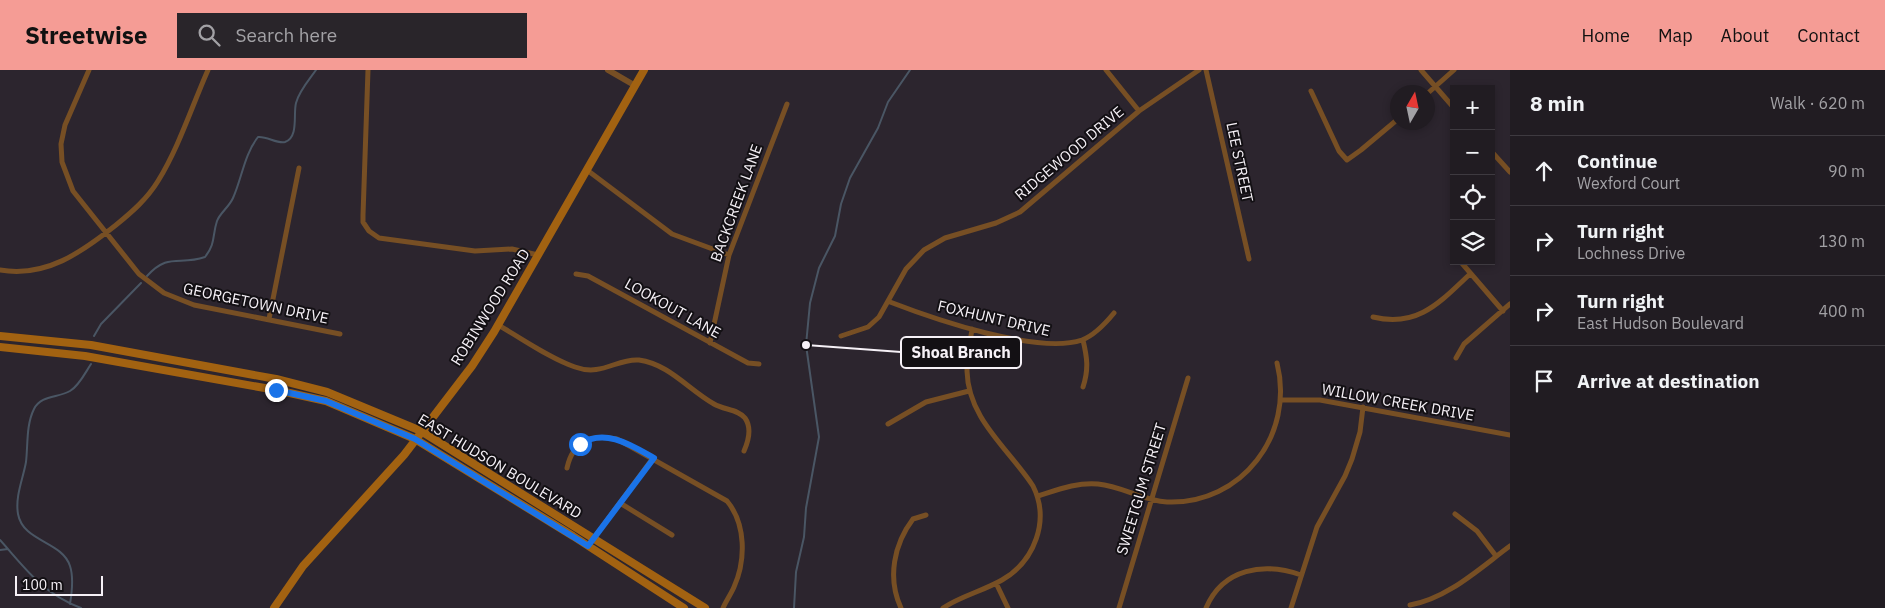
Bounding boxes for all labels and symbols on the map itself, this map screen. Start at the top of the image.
north arrow [1390,85,1435,130]
street label: RIDGEWOOD DRIVE [1011,102,1127,204]
street label: LEE STREET [1222,120,1258,204]
street label: BACKCREEK LANE [706,142,766,264]
street label: ROBINWOOD ROAD [446,245,534,369]
street label: LOOKOUT LANE [622,274,724,342]
street label: GEORGETOWN DRIVE [181,278,331,328]
street label: FOXHUNT DRIVE [936,296,1052,340]
callout: Shoal Branch [901,337,1021,368]
text: Shoal Branch [911,342,1011,362]
route end [265,379,288,402]
street label: WILLOW CREEK DRIVE [1320,379,1476,425]
street label: EAST HUDSON BOULEVARD [415,409,585,523]
street label: SWEETGUM STREET [1112,420,1170,557]
route start [569,433,592,456]
scale bar [15,573,102,596]

